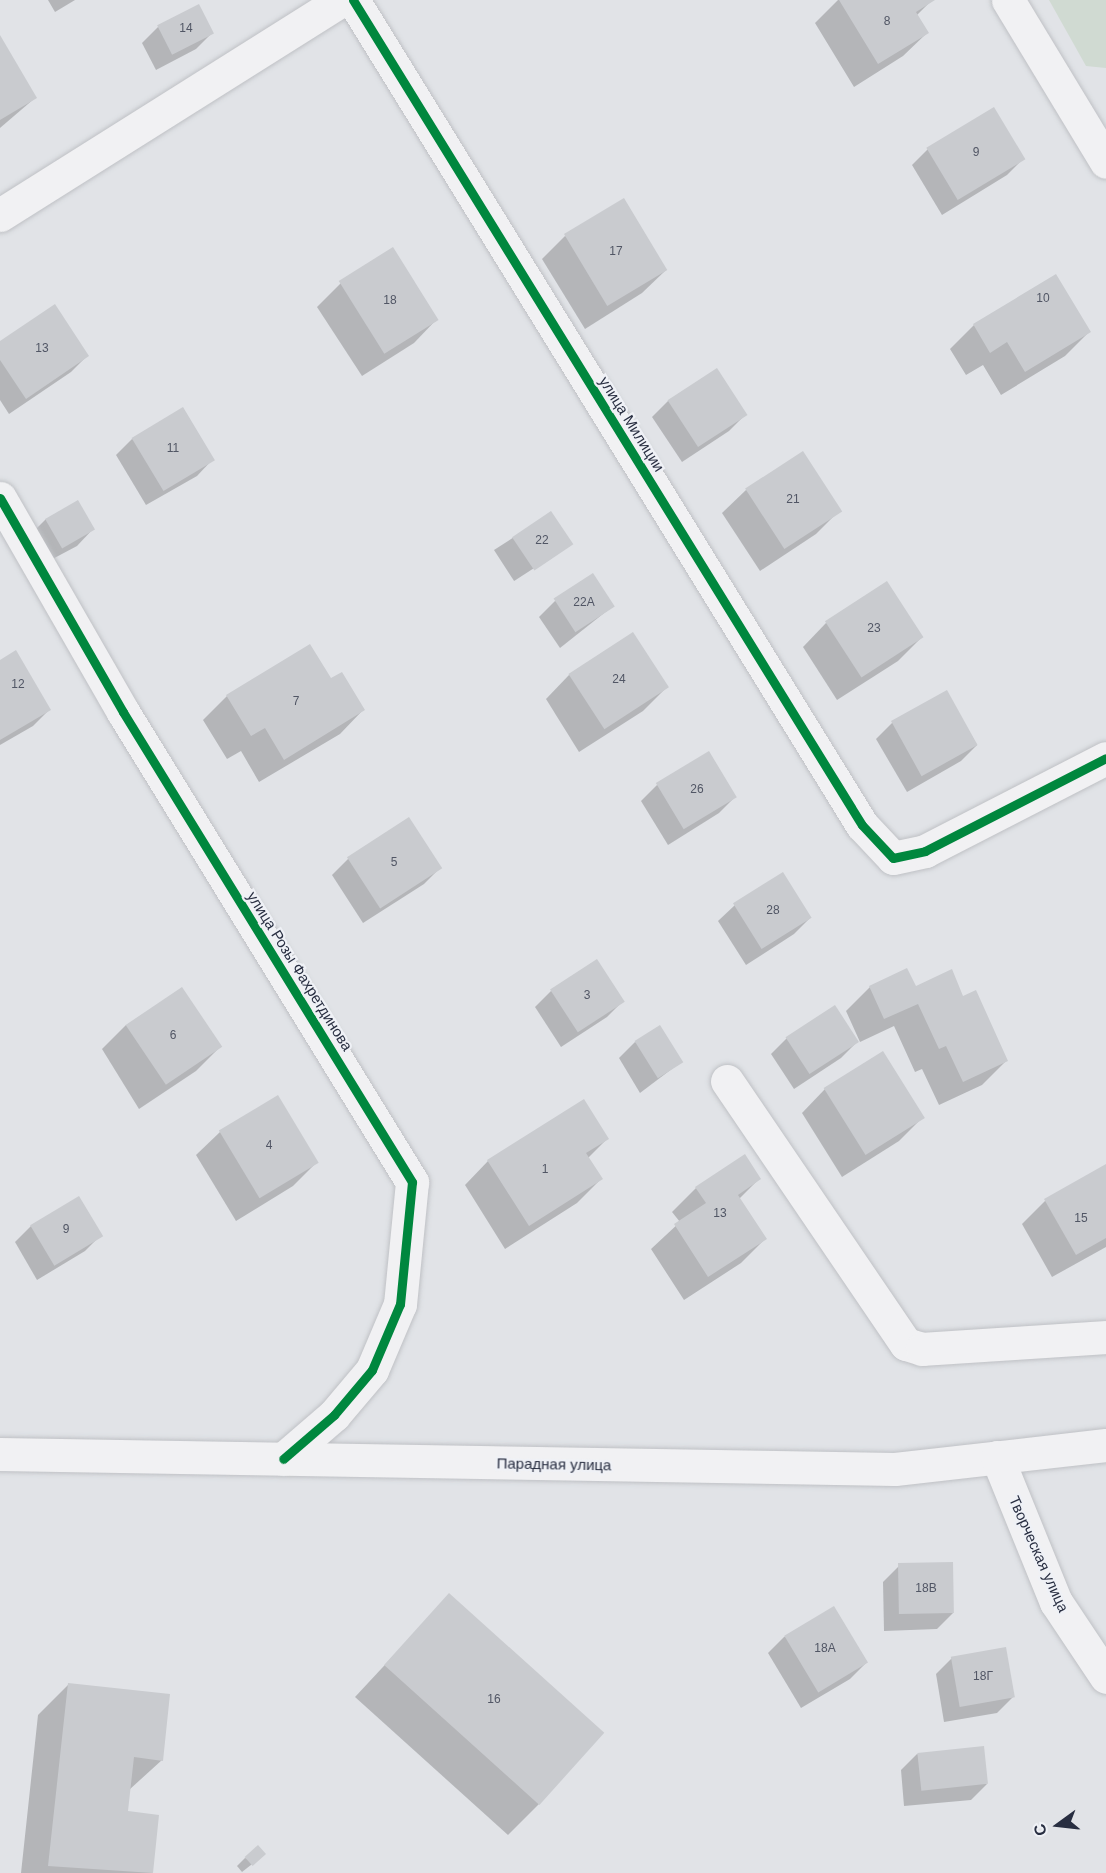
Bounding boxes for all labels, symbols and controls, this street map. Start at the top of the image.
house number: 8 [884,15,890,29]
house number: 14 [179,22,193,36]
house number: 9 [973,146,979,160]
house number: 17 [609,245,623,259]
house number: 10 [1036,292,1050,306]
house number: 18 [383,294,397,308]
house number: 13 [35,342,49,356]
street label: улица Милиции [596,373,668,475]
house number: 11 [167,442,179,456]
house number: 21 [786,493,800,507]
house number: 22 [535,534,549,548]
house number: 22А [573,596,595,610]
house number: 23 [867,622,881,636]
house number: 24 [612,673,626,687]
house number: 12 [11,678,25,692]
house number: 7 [293,695,299,709]
house number: 26 [690,783,704,797]
house number: 5 [391,856,397,870]
street label: улица Розы Фахретдинова [243,888,357,1054]
house number: 28 [766,904,780,918]
house number: 3 [584,989,590,1003]
house number: 6 [170,1029,176,1043]
house number: 4 [266,1139,272,1153]
house number: 1 [542,1163,548,1177]
house number: 13 [713,1207,727,1221]
house number: 15 [1074,1212,1088,1226]
house number: 9 [63,1223,69,1237]
street label: Парадная улица [496,1454,612,1474]
street label: Творческая улица [1005,1493,1073,1615]
house number: 18В [915,1582,937,1596]
house number: 18А [814,1642,836,1656]
house number: 18Г [973,1670,993,1684]
house number: 16 [487,1693,501,1707]
north arrow [1028,1795,1088,1855]
text: С [1030,1822,1050,1838]

